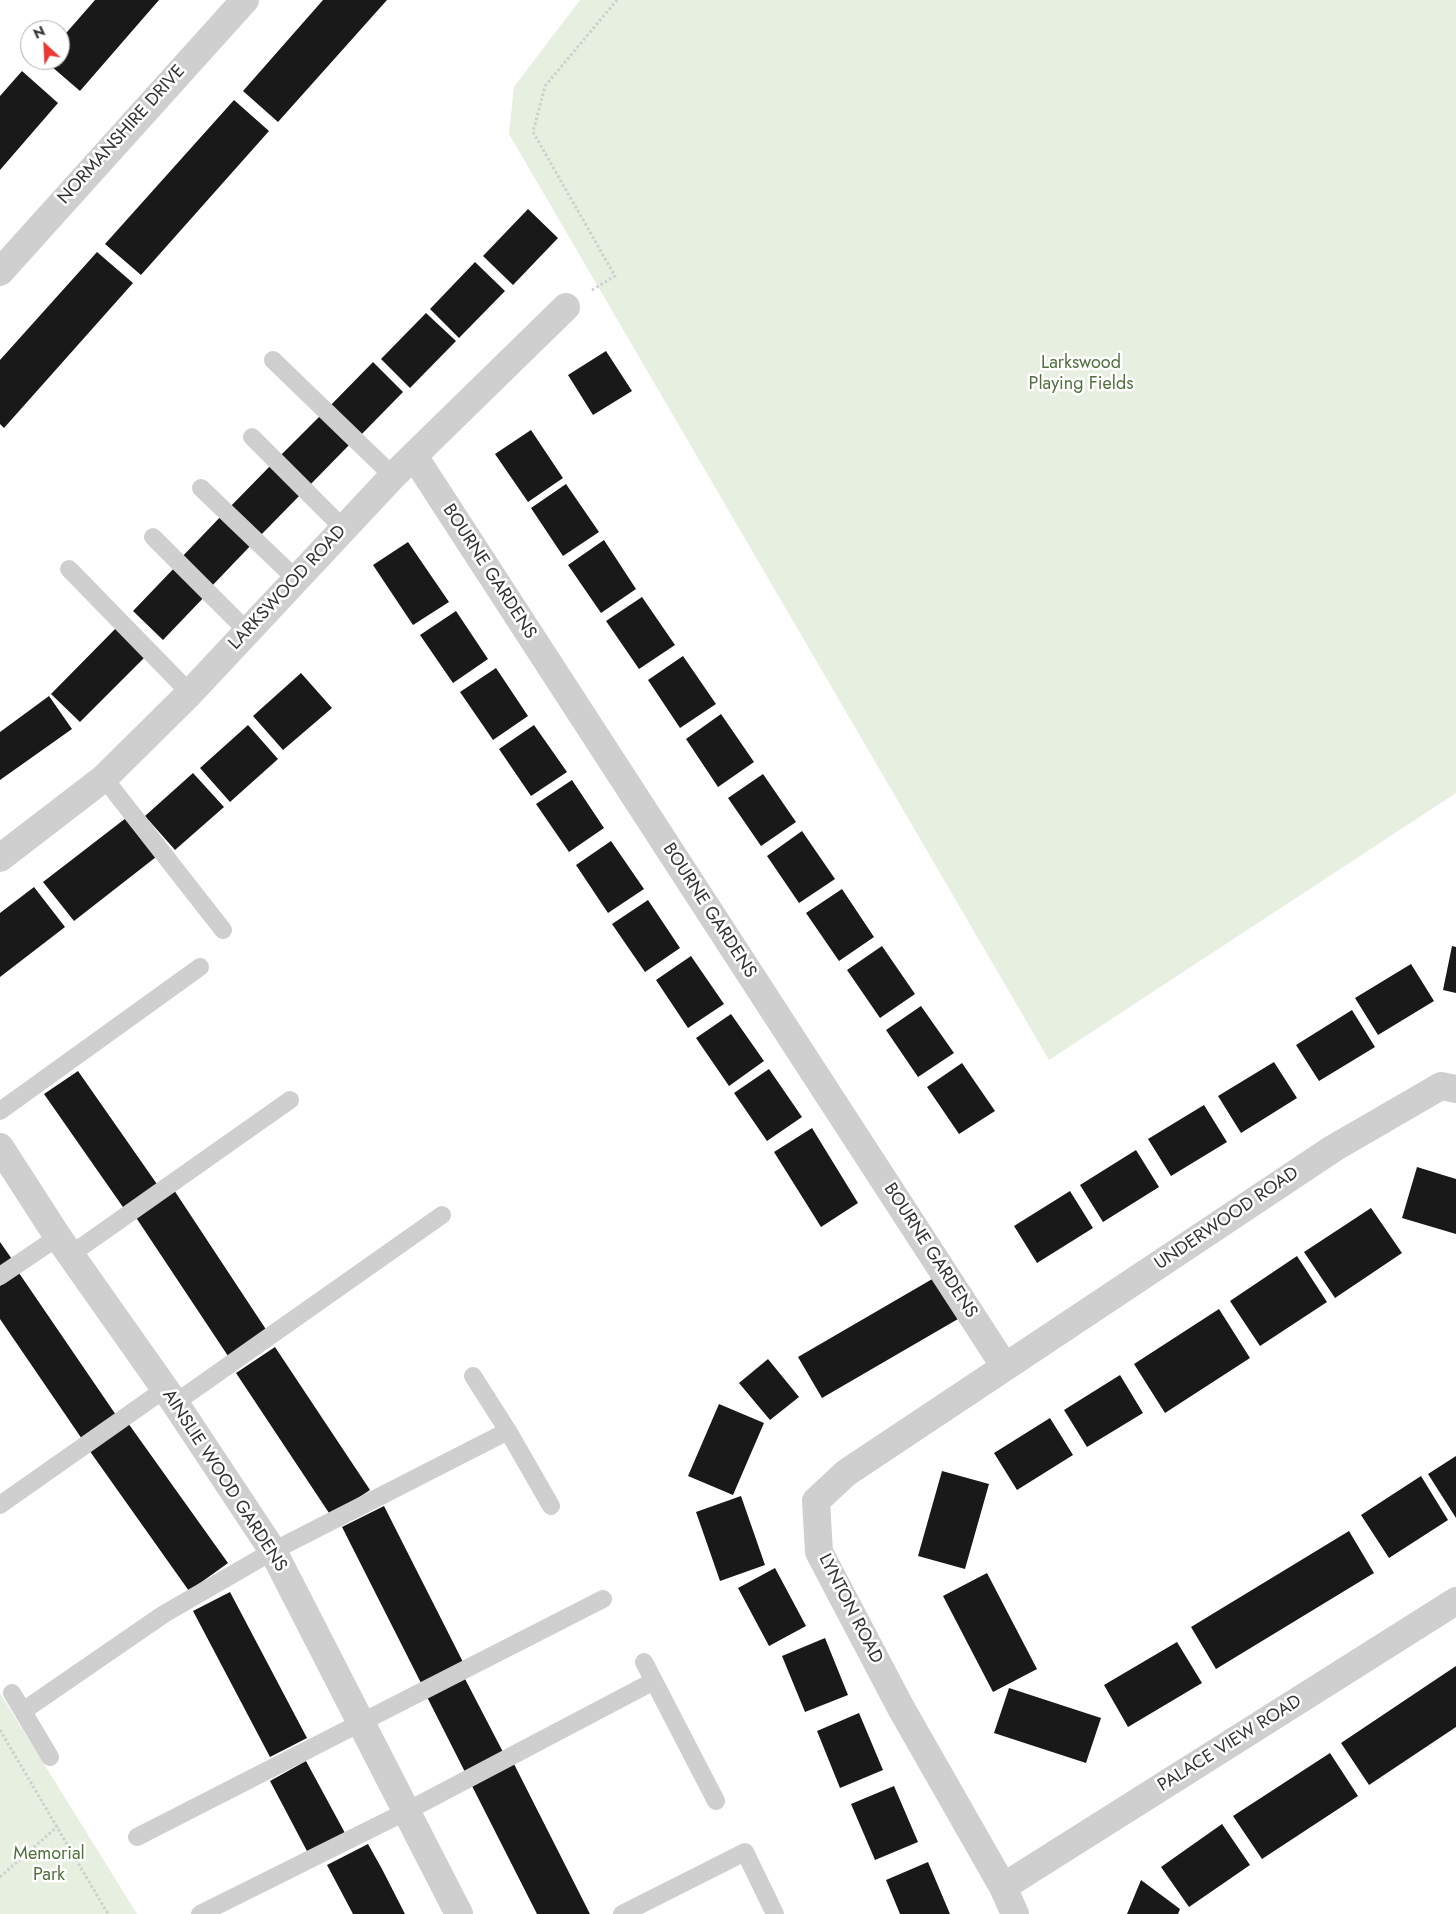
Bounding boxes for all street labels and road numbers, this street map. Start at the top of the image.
street label: NORMANSHIRE DRIVE [54,61,190,209]
street label: BOURNE GARDENS [437,501,541,643]
street label: LARKSWOOD ROAD [225,521,351,655]
street label: BOURNE GARDENS [657,840,761,982]
street label: UNDERWOOD ROAD [1151,1163,1303,1275]
street label: BOURNE GARDENS [878,1180,982,1322]
street label: AINSLIE WOOD GARDENS [157,1386,291,1576]
street label: LYNTON ROAD [813,1551,887,1667]
street label: PALACE VIEW ROAD [1154,1691,1306,1797]

